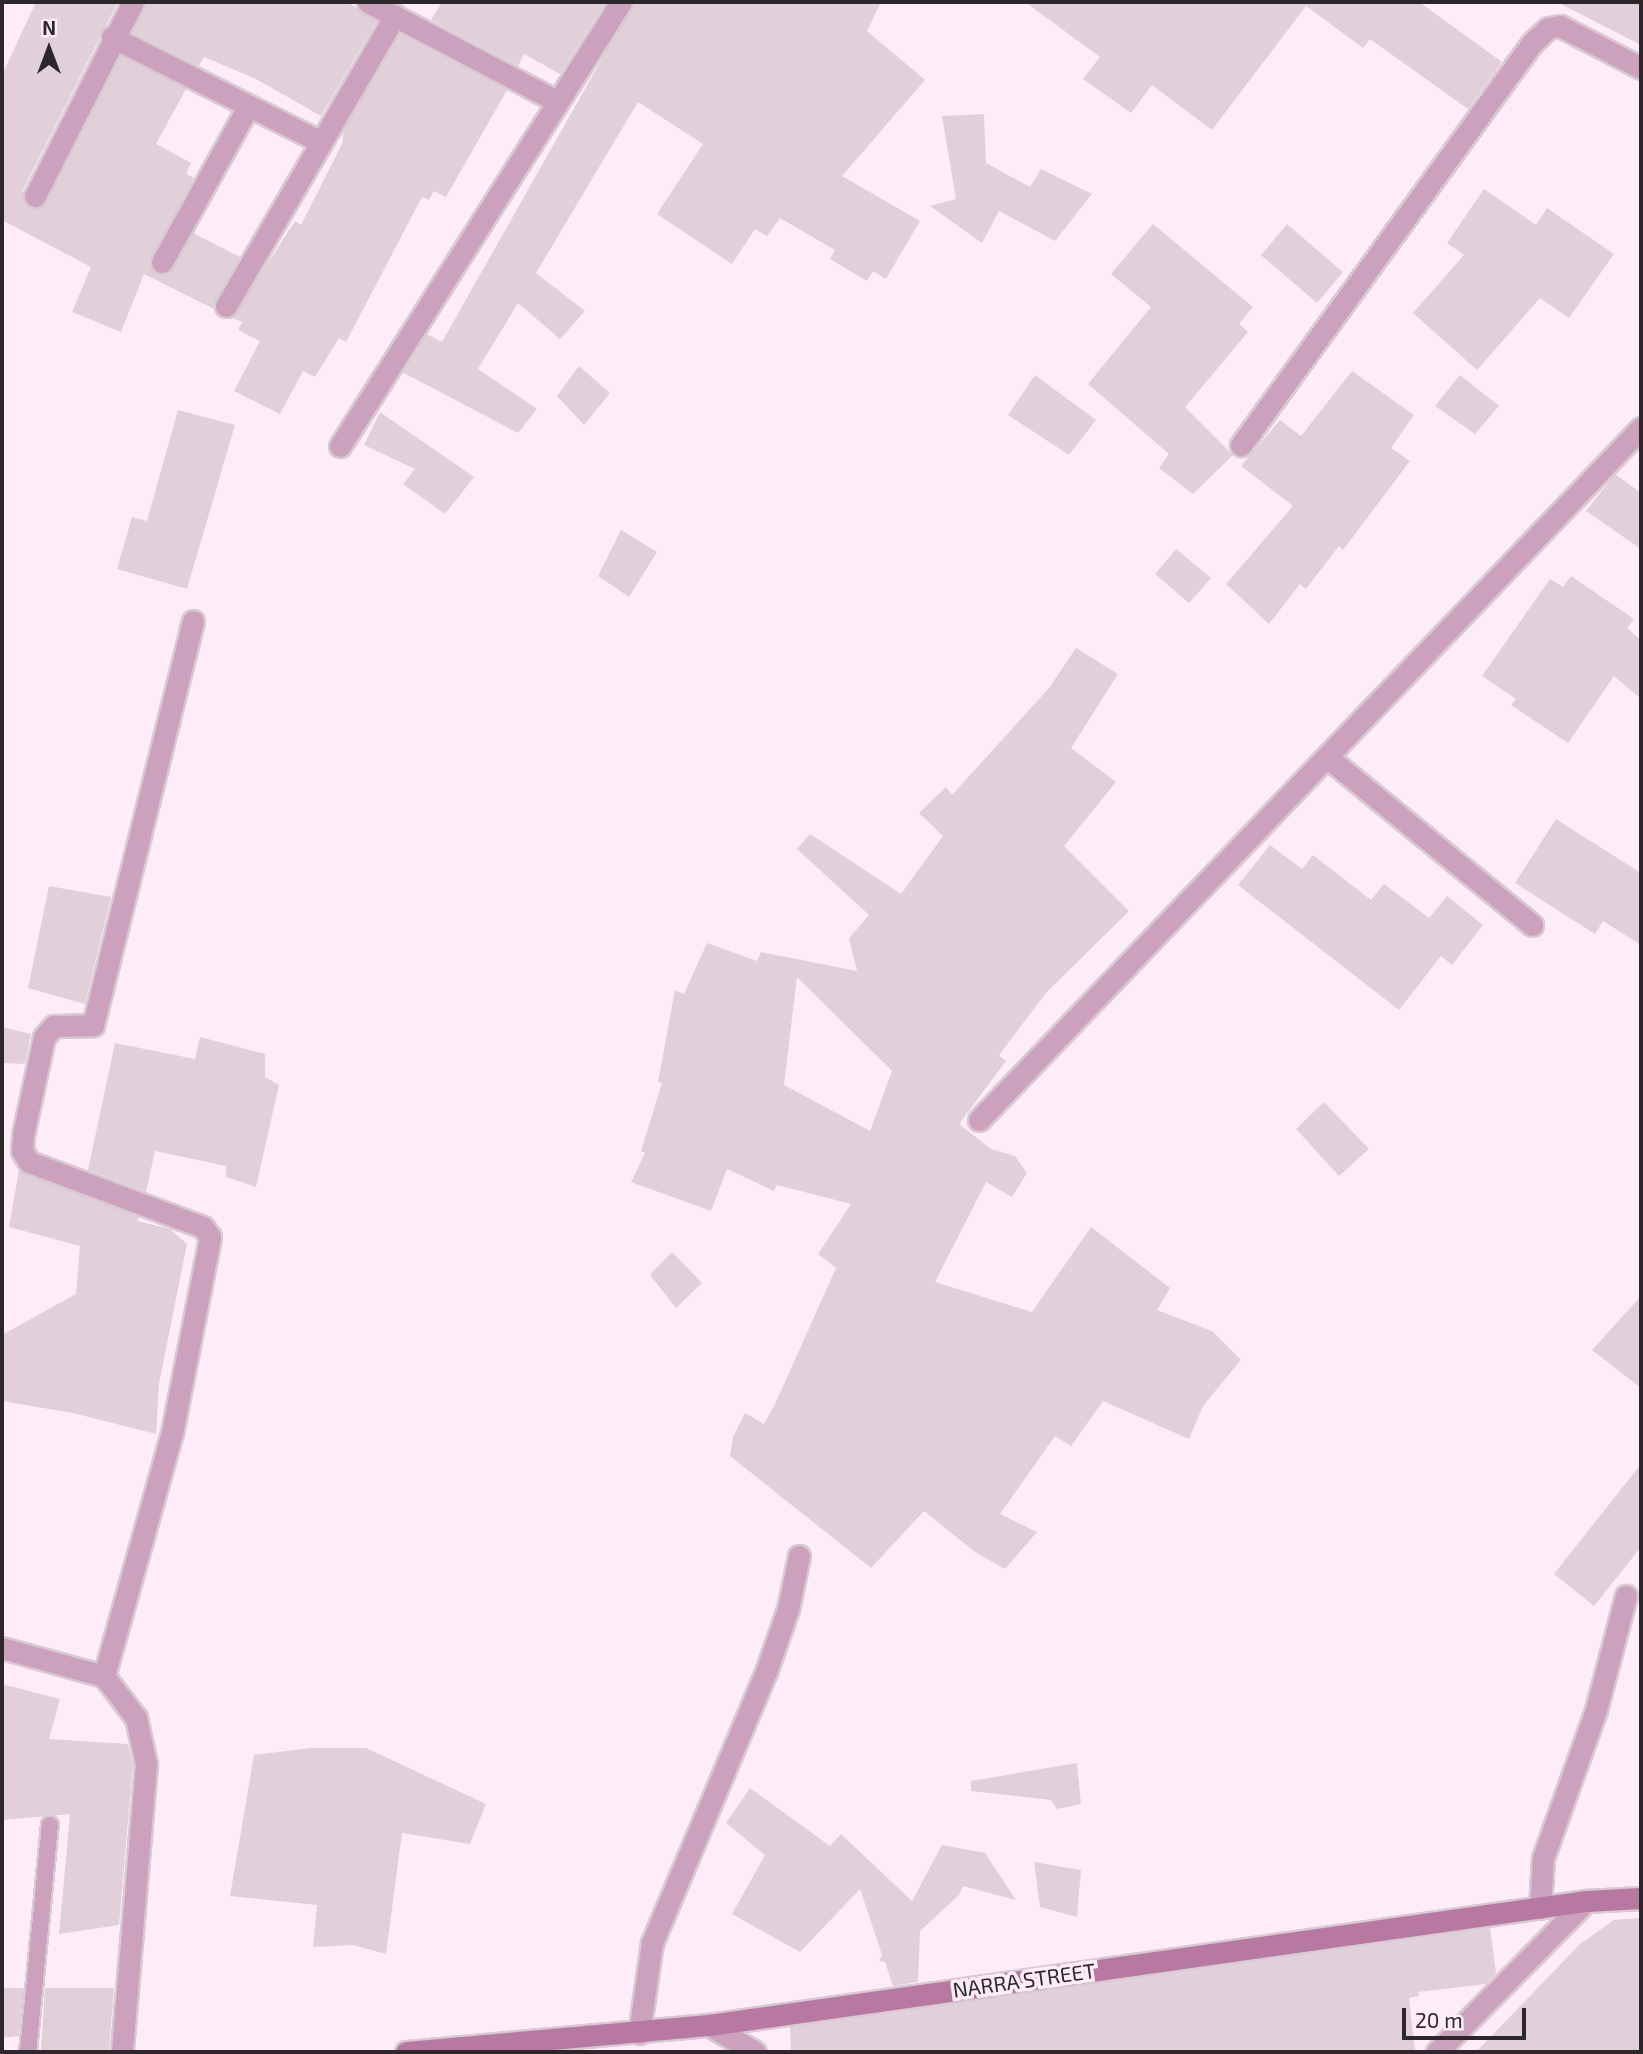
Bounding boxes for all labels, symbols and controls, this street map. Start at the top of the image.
north arrow [14,14,84,84]
text: N [42,16,56,39]
street label: NARRA STREET [951,1957,1097,2003]
scale bar [1405,1994,1529,2038]
text: 20 m [1415,2007,1463,2032]

